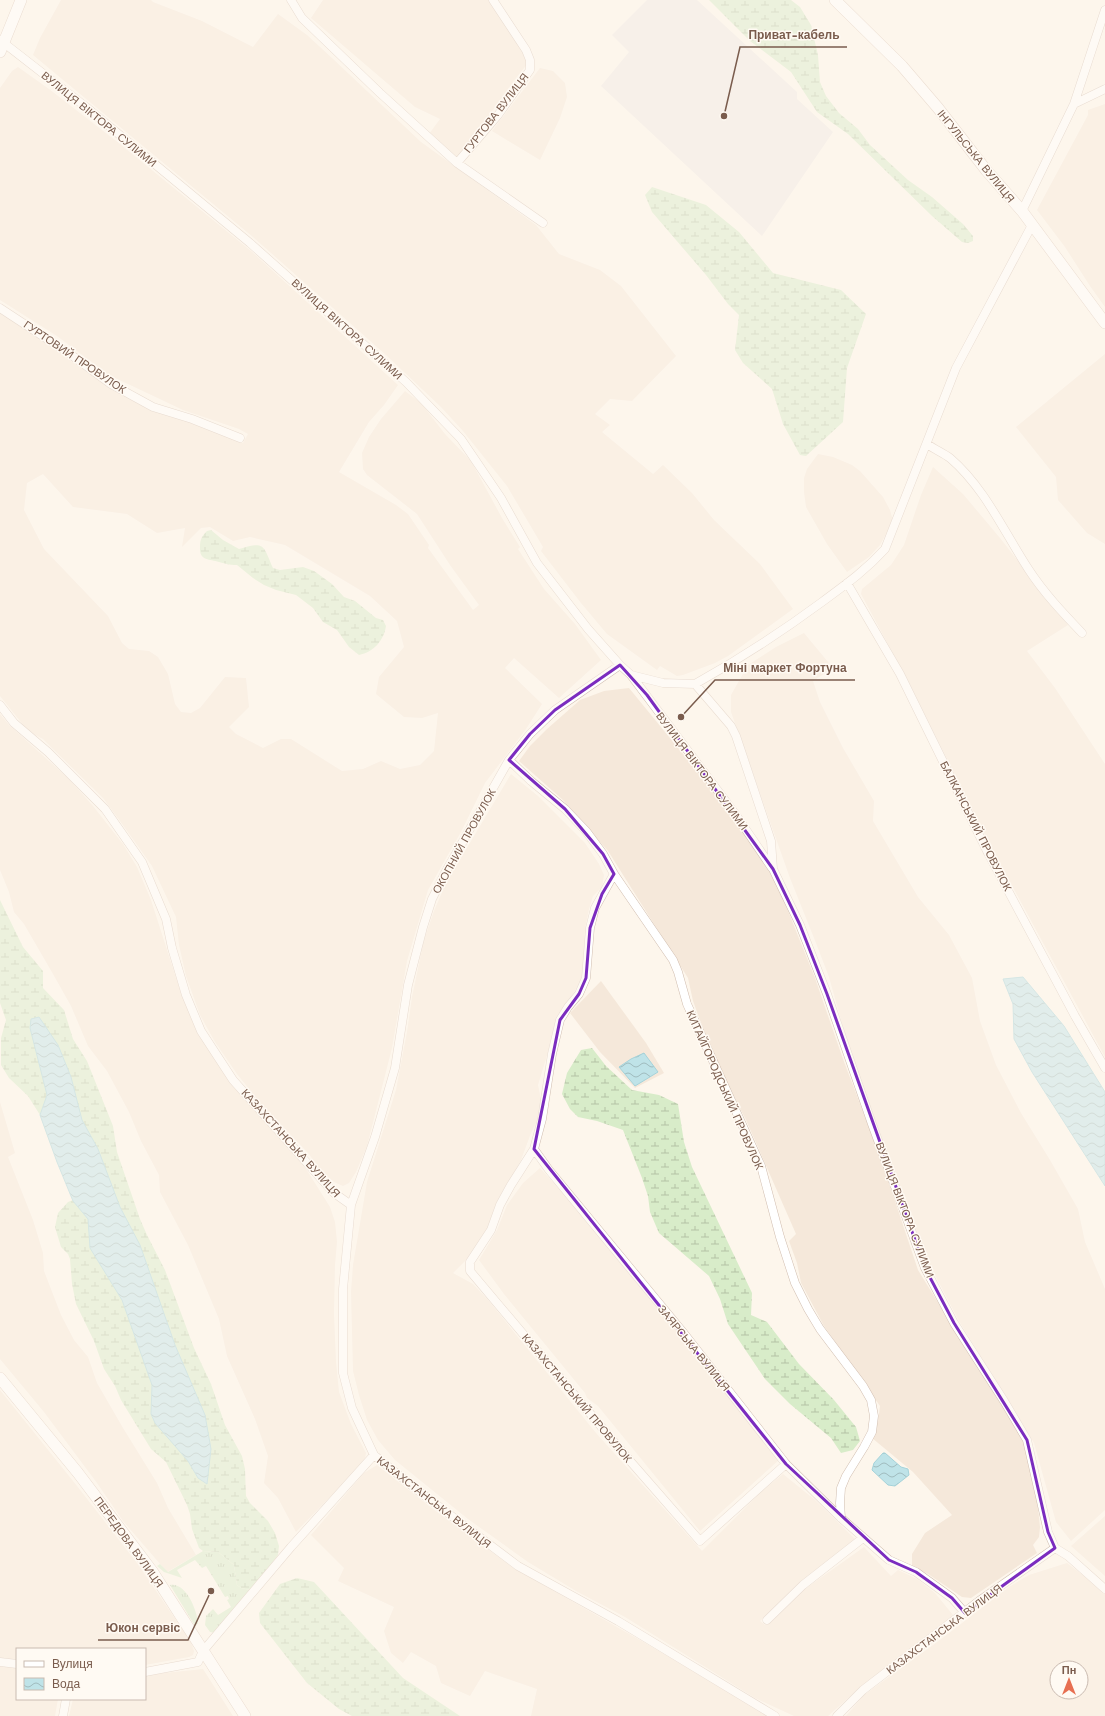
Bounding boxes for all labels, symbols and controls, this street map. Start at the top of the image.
callout: Приват-кабель [740,23,847,47]
text: Приват-кабель [748,28,840,42]
street label: ВУЛИЦЯ ВІКТОРА СУЛИМИ [39,69,159,170]
street label: ГУРТОВА ВУЛИЦЯ [461,71,532,156]
street label: ІНГУЛЬСЬКА ВУЛИЦЯ [934,107,1017,205]
street label: ВУЛИЦЯ ВІКТОРА СУЛИМИ [289,276,405,382]
street label: ГУРТОВИЙ ПРОВУЛОК [21,318,129,397]
callout: Міні маркет Фортуна [715,656,855,680]
text: Міні маркет Фортуна [723,661,847,675]
street label: ВУЛИЦЯ ВІКТОРА СУЛИМИ [653,710,750,833]
street label: БАЛКАНСЬКИЙ ПРОВУЛОК [937,759,1014,894]
street label: ОКОПНИЙ ПРОВУЛОК [430,786,499,896]
street label: КИТАЙГОРОДСЬКИЙ ПРОВУЛОК [683,1008,766,1172]
street label: КАЗАХСТАНСЬКА ВУЛИЦЯ [239,1087,343,1200]
street label: ВУЛИЦЯ ВІКТОРА СУЛИМИ [873,1141,936,1280]
street label: ЗАЯРСЬКА ВУЛИЦЯ [655,1303,732,1394]
street label: КАЗАХСТАНСЬКИЙ ПРОВУЛОК [519,1331,635,1466]
street label: КАЗАХСТАНСЬКА ВУЛИЦЯ [374,1454,493,1551]
street label: ПЕРЕДОВА ВУЛИЦЯ [91,1494,166,1590]
street label: КАЗАХСТАНСЬКА ВУЛИЦЯ [884,1582,1005,1677]
callout: Юкон сервіс [98,1616,188,1640]
text: Юкон сервіс [106,1621,180,1635]
legend [16,1648,146,1700]
text: Вулиця [52,1657,93,1671]
north arrow [1049,1660,1089,1700]
text: Пн [1062,1664,1076,1677]
text: Вода [52,1677,80,1691]

